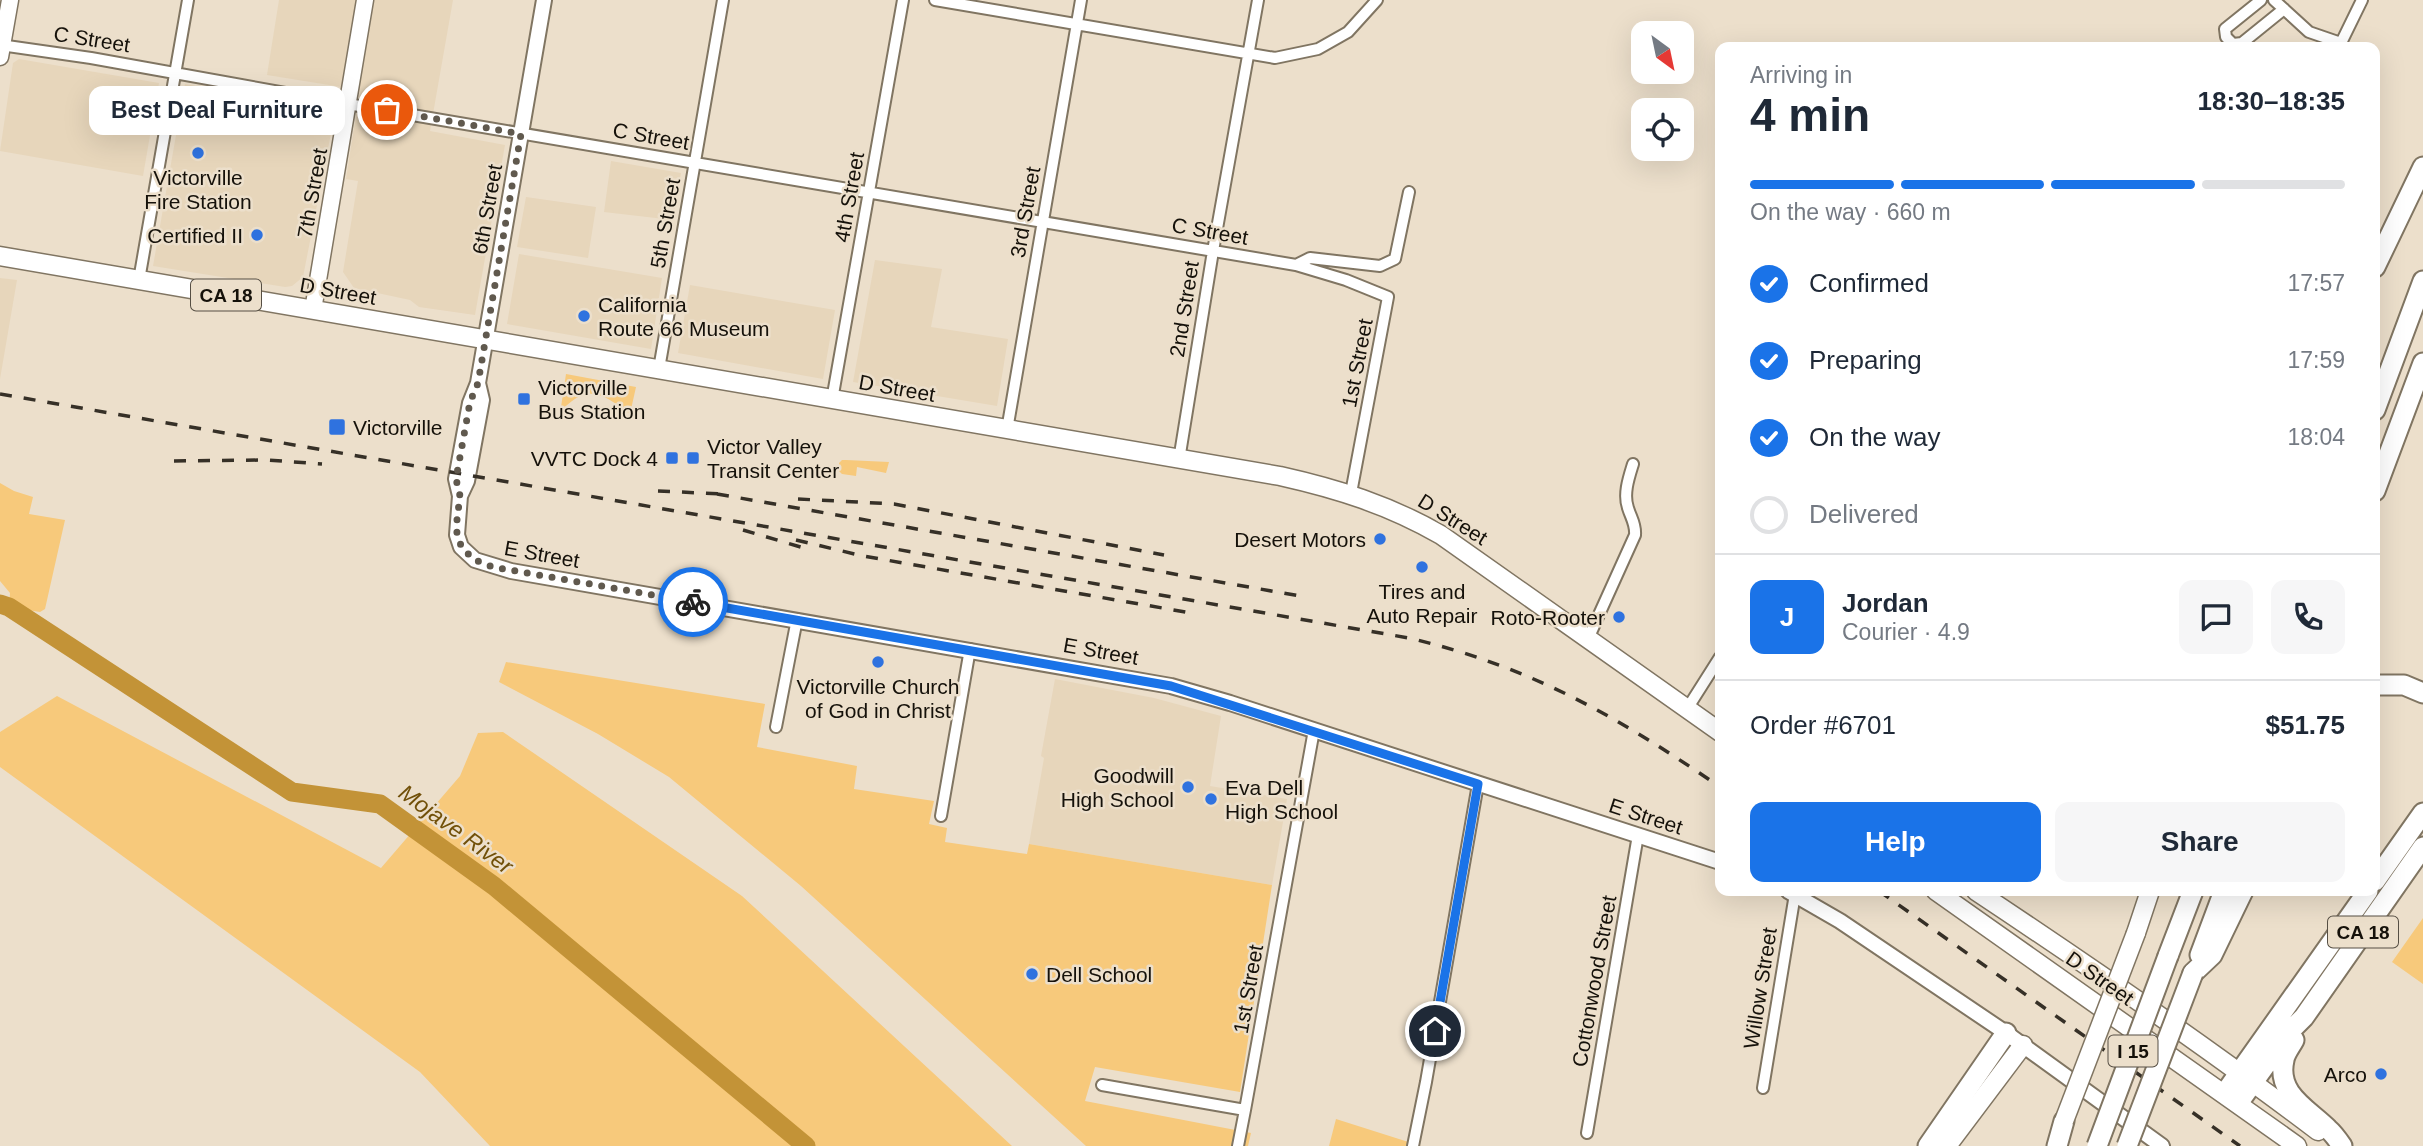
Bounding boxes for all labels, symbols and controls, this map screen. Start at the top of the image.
north arrow [1631,21,1694,84]
map controls [1631,21,1694,161]
street label: C Street [52,22,132,56]
text: Arriving in [1750,62,1852,88]
pin [357,80,417,140]
callout: Best Deal Furniture [90,86,345,134]
text: 18:30–18:35 [2198,86,2345,116]
text: 4 min [1750,89,1870,141]
icon: bag [368,91,406,129]
text: Best Deal Furniture [111,97,323,123]
button: locate [1631,98,1694,161]
street label: C Street [611,118,691,154]
marker: Victorville Fire Station [190,145,206,161]
street label: 7th Street [293,146,331,240]
street label: 4th Street [830,150,868,244]
street label: 6th Street [468,162,506,256]
street label: 3rd Street [1006,164,1044,259]
place label: Victorville Fire Station [144,166,252,213]
street label: 5th Street [646,176,684,270]
text: On the way · 660 m [1750,199,1951,225]
street label: C Street [1170,213,1250,249]
place label: Certified II [147,224,243,247]
marker: Certified II [249,227,265,243]
street label: 2nd Street [1165,259,1203,359]
icon: check [1750,265,1788,303]
text: Confirmed [1809,268,1929,298]
text: 17:57 [2287,270,2345,296]
street label: D Street [298,273,378,309]
road number: CA 18 [191,280,261,310]
place label: California Route 66 Museum [598,293,770,340]
marker: California Route 66 Museum [576,308,592,324]
street label: 1st Street [1337,317,1377,409]
icon: check [1750,342,1788,380]
text: Preparing [1809,345,1922,375]
text: 17:59 [2287,347,2345,373]
street label: D Street [857,370,937,406]
place label: Victorville Bus Station [538,376,645,423]
marker: Victorville Bus Station [516,391,532,407]
place label: Victorville [353,416,442,439]
marker: Victorville [327,417,347,437]
icon: check [1750,419,1788,457]
text: On the way [1809,422,1941,452]
text: 18:04 [2287,424,2345,450]
place label: Victor Valley Transit Center [707,435,839,482]
place label: VVTC Dock 4 [531,447,658,470]
marker: VVTC Dock 4 [664,450,680,466]
marker: Victor Valley Transit Center [685,450,701,466]
street label: D Street [1414,489,1492,549]
text: Delivered [1809,499,1919,529]
place label: Desert Motors [1234,528,1366,551]
marker: Desert Motors [1372,531,1388,547]
street label: E Street [503,536,582,572]
marker: Tires and Auto Repair [1414,559,1430,575]
courier [658,567,728,637]
place label: Tires and Auto Repair [1367,580,1477,627]
button: chat [2179,580,2253,654]
button: phone [2271,580,2345,654]
icon: bike [674,583,712,621]
text: Jordan [1842,588,1929,618]
text: J [1780,602,1794,632]
place label: Roto-Rooter [1491,606,1605,629]
marker: Roto-Rooter [1611,609,1627,625]
text: Courier · 4.9 [1842,619,1970,645]
street label: E Street [1062,633,1141,669]
marker: Victorville Church of God in Christ [870,654,886,670]
place label: Victorville Church of God in Christ [796,675,960,722]
text: Order #6701 [1750,710,1896,740]
text: $51.75 [2265,710,2345,740]
place label: Goodwill High School [1061,764,1174,811]
place label: Eva Dell High School [1225,776,1338,823]
water label: Mojave River [394,779,519,880]
marker: Goodwill High School [1180,779,1196,795]
marker: Eva Dell High School [1203,791,1219,807]
street label: E Street [1606,793,1686,839]
button: Help [1750,802,2041,882]
button: Share [2055,802,2345,882]
street label: Cottonwood Street [1568,893,1620,1069]
road number: CA 18 [2328,916,2398,948]
street label: Willow Street [1739,926,1781,1050]
street label: 1st Street [1229,943,1267,1035]
street label: D Street [2062,946,2138,1010]
place label: Dell School [1046,963,1152,986]
marker: Dell School [1024,966,1040,982]
pin [1405,1001,1465,1061]
icon: home [1416,1012,1454,1050]
road number: I 15 [2108,1036,2158,1066]
place label: Arco [2324,1063,2367,1086]
marker: Arco [2373,1066,2389,1082]

